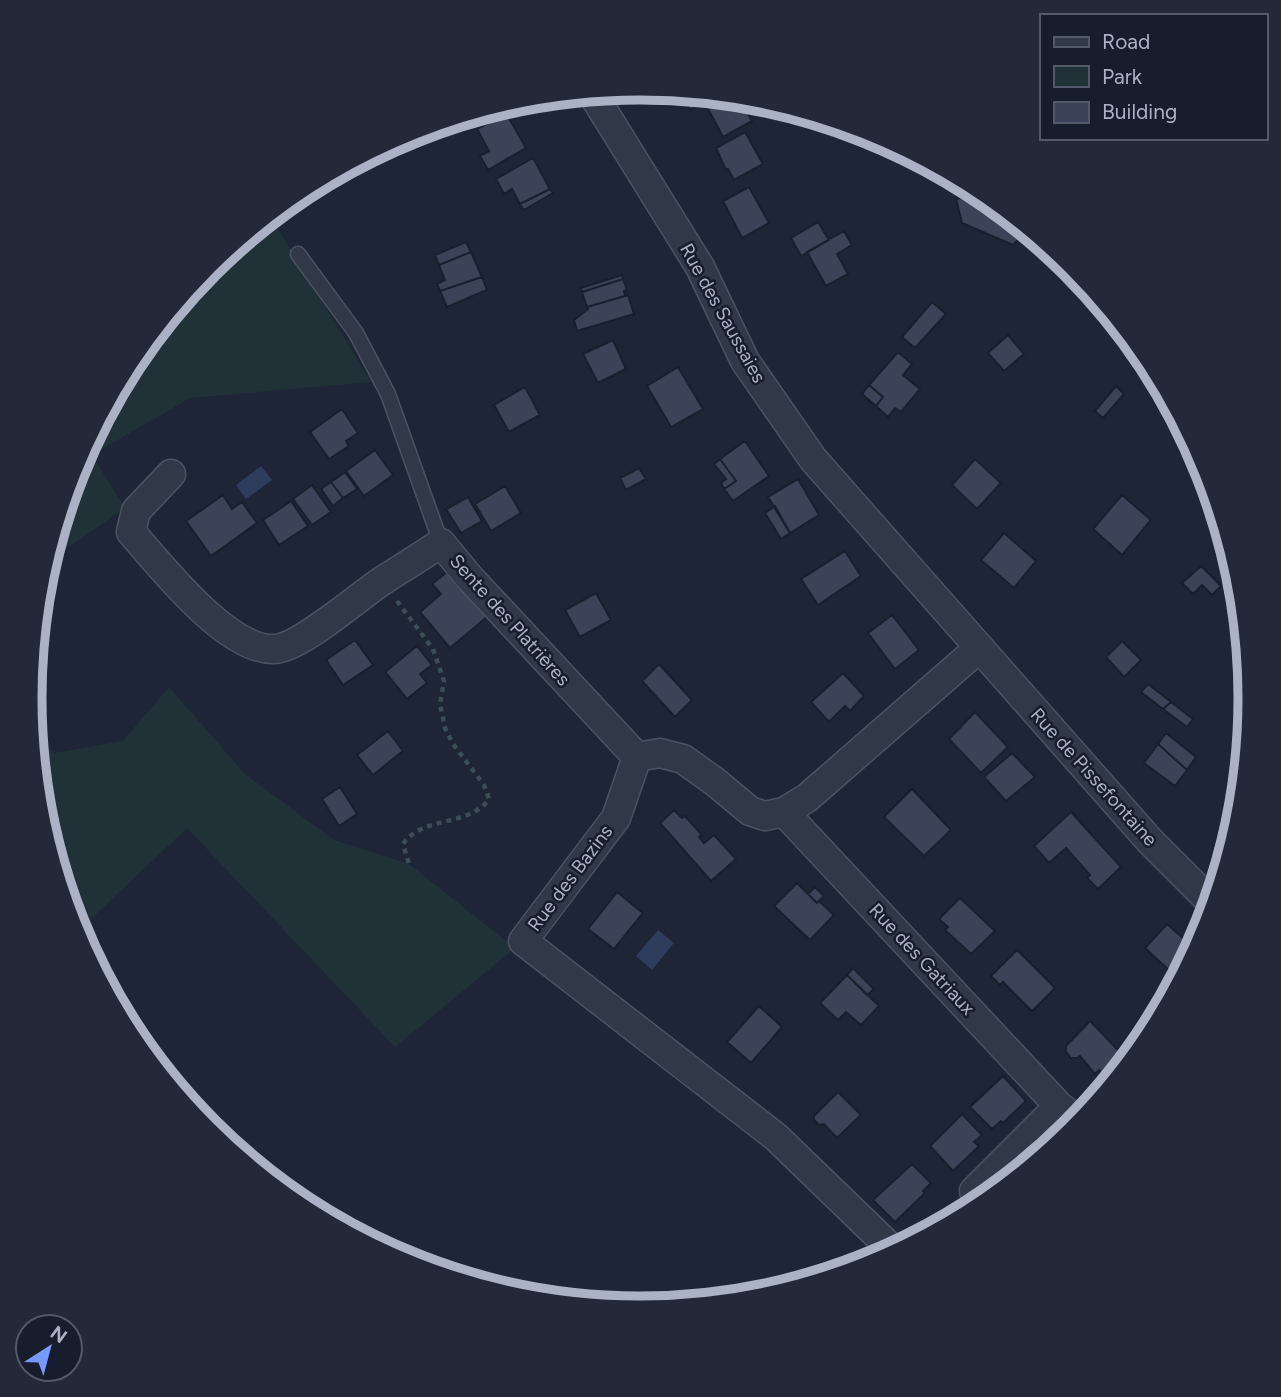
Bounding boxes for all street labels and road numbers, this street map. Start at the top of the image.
street label: Rue des Saussaies [675,239,771,387]
street label: Sente des Platrières [445,550,575,691]
street label: Rue de Pissefontaine [1026,703,1162,851]
street label: Rue des Bazins [523,820,618,936]
street label: Rue des Gatriaux [864,898,980,1020]

